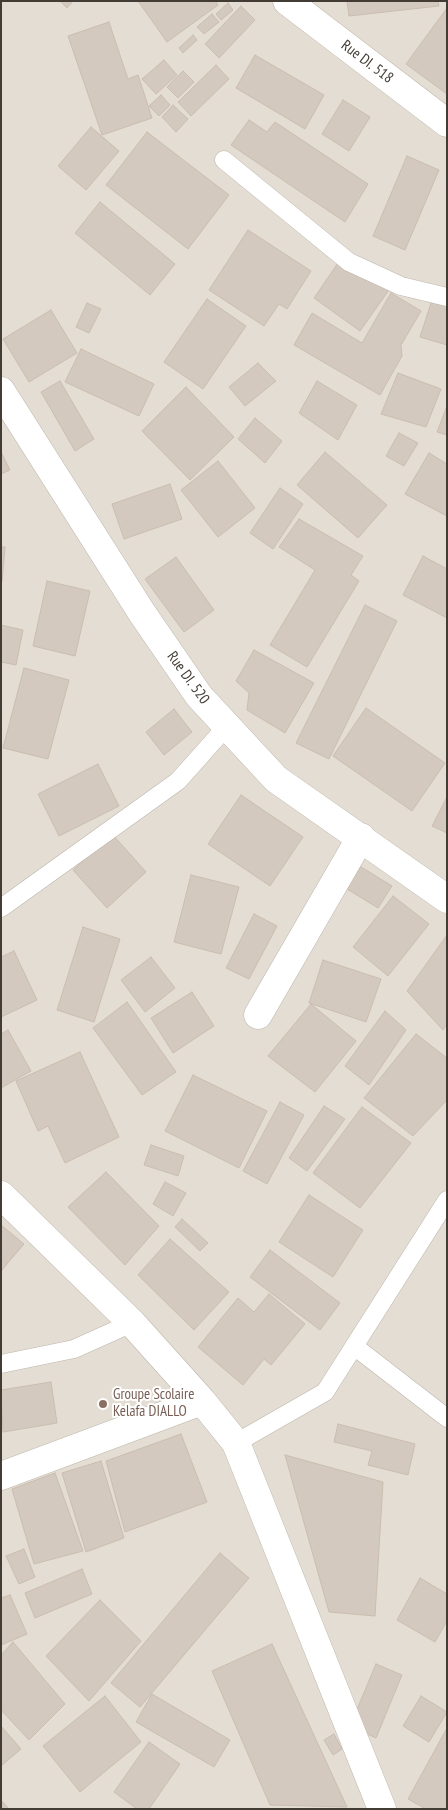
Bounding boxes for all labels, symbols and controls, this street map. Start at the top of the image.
street label: Rue DI. 518 [337,37,397,87]
street label: Rue DI. 520 [163,648,213,708]
place label: Groupe Scolaire Kelafa DIALLO [113,1386,194,1421]
marker: Groupe Scolaire Kelafa DIALLO [97,1398,109,1410]

